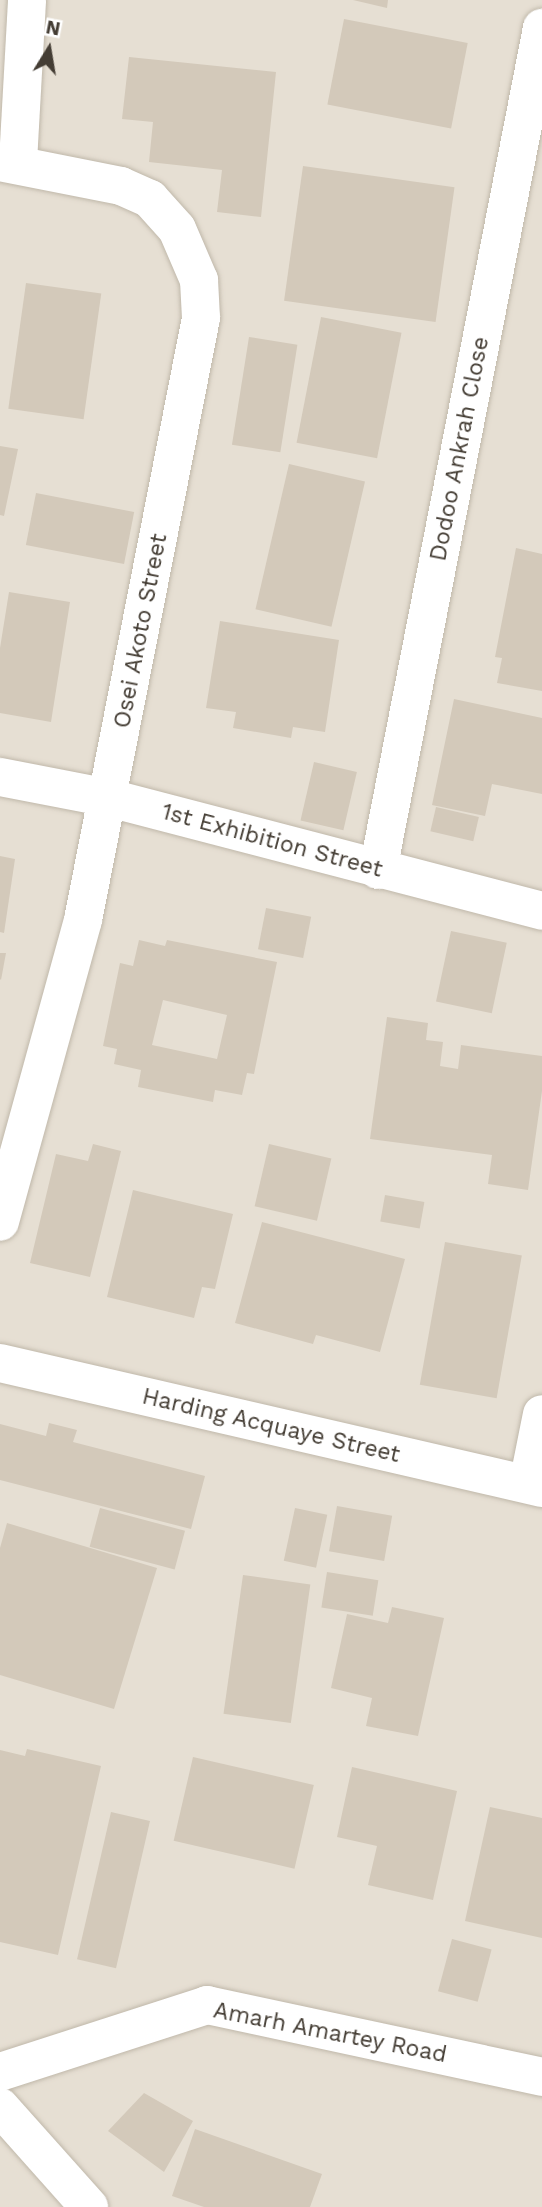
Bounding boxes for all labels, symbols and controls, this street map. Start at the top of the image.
north arrow [14,14,84,84]
text: N [44,15,62,41]
street label: Dodoo Ankrah Close [425,334,495,564]
street label: Osei Akoto Street [109,531,173,731]
street label: 1st Exhibition Street [159,798,385,884]
street label: Harding Acquaye Street [139,1383,403,1469]
street label: Amarh Amartey Road [210,1997,450,2069]

